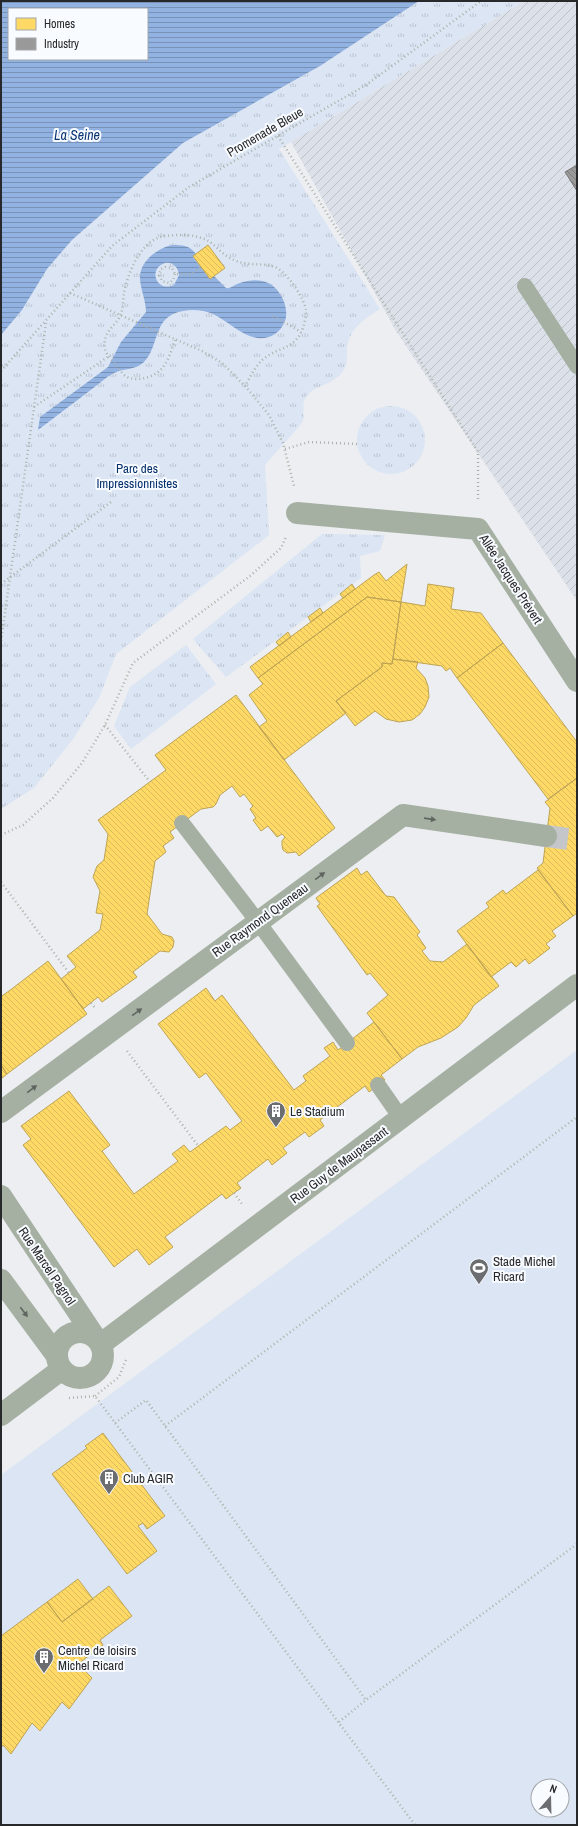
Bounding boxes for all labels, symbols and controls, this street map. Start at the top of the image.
legend [8,8,148,60]
text: Homes [44,16,75,32]
text: Industry [44,36,79,52]
street label: Promenade Bleue [224,103,306,161]
water label: La Seine [54,126,100,144]
park label: Parc des Impressionnistes [96,460,178,492]
street label: Allée Jacques Prévert [475,530,546,627]
one-way arrow [424,816,436,822]
one-way arrow [315,872,326,880]
street label: Rue Raymond Queneau [208,879,312,961]
one-way arrow [131,1007,142,1016]
one-way arrow [27,1085,38,1093]
building icon: Le Stadium [265,1100,287,1128]
place label: Le Stadium [290,1103,345,1120]
street label: Rue Guy de Maupassant [287,1123,391,1207]
street label: Rue Marcel Pagnol [15,1224,79,1308]
place label: Stade Michel Ricard [493,1253,555,1285]
sports icon: Stade Michel Ricard [468,1257,490,1285]
one-way arrow [20,1306,28,1317]
building icon: Club AGIR [98,1467,120,1495]
place label: Club AGIR [123,1470,174,1487]
place label: Centre de loisirs Michel Ricard [58,1642,136,1674]
building icon: Centre de loisirs Michel Ricard [33,1646,55,1674]
north arrow [530,1778,570,1818]
text: N [548,1781,559,1796]

